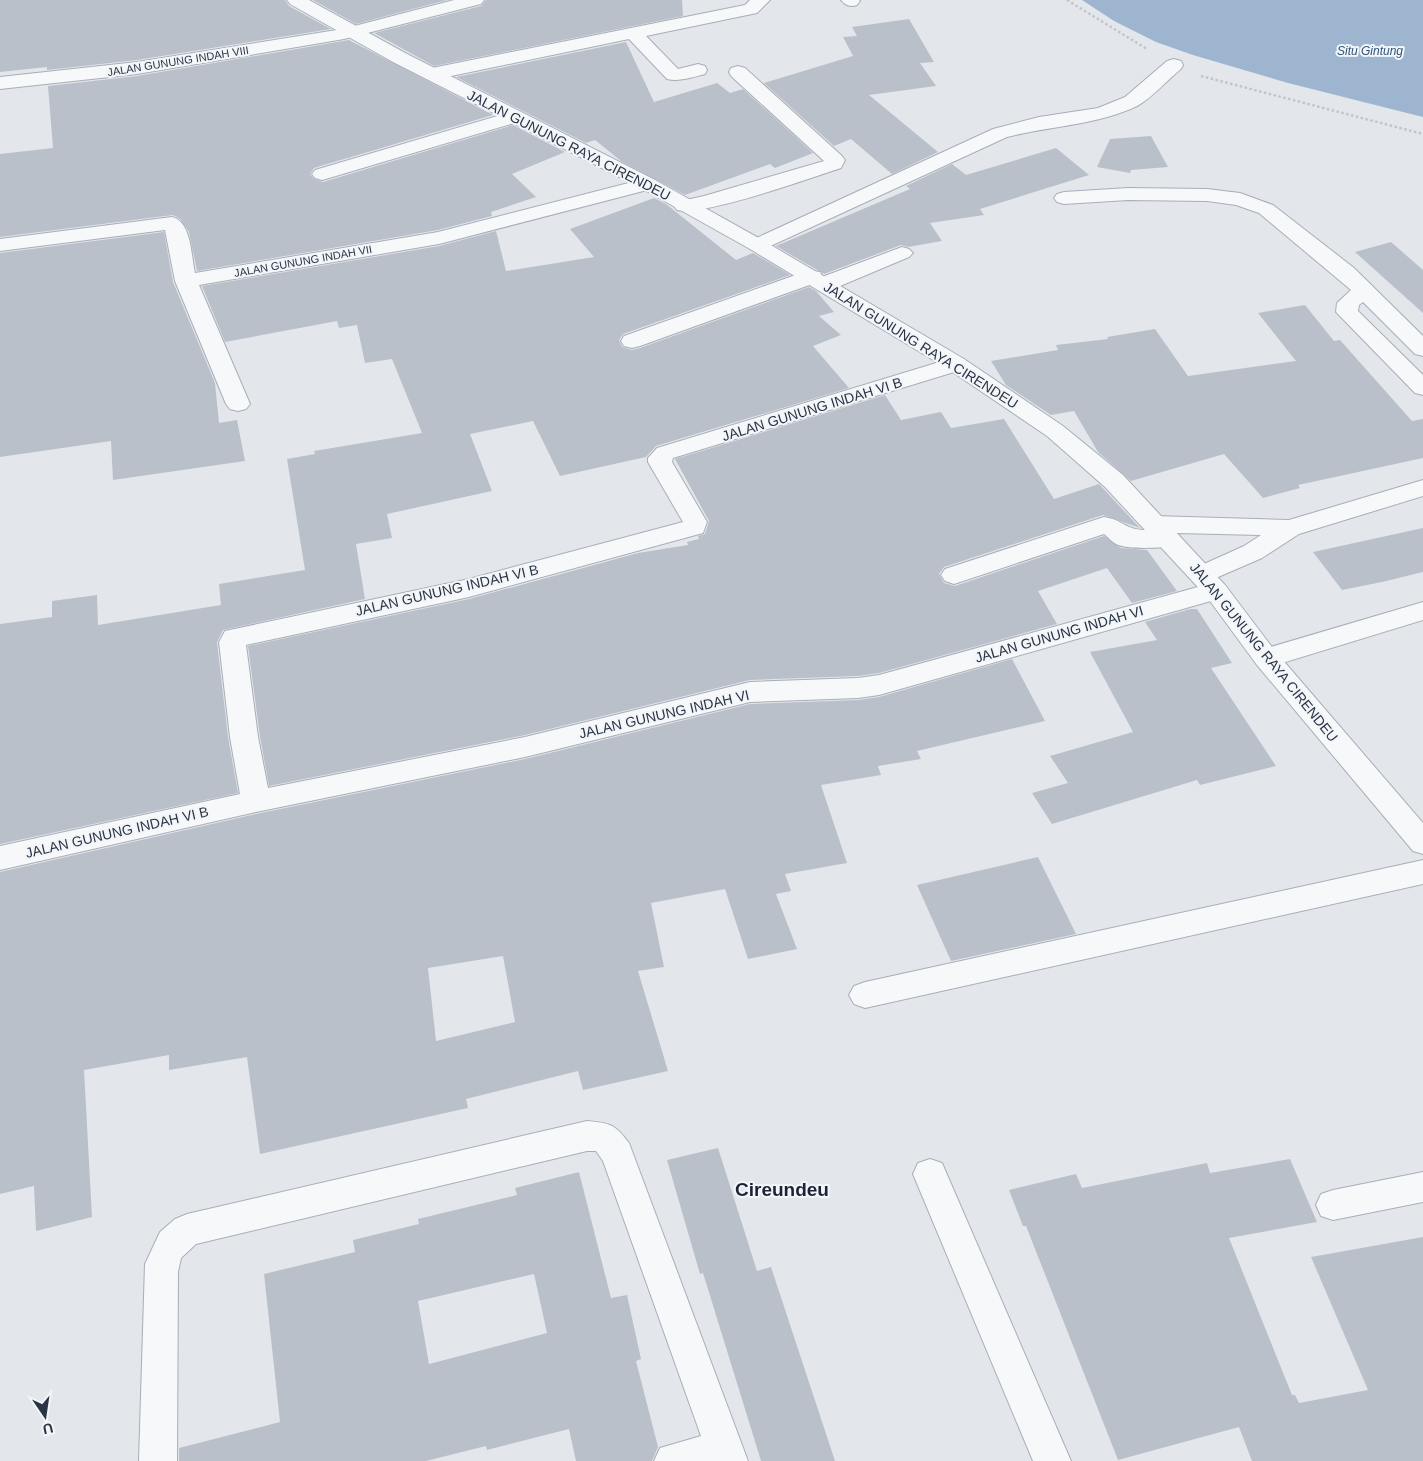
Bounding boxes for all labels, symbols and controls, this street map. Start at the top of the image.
street label: JALAN GUNUNG INDAH VIII [106,44,250,78]
water label: Situ Gintung [1337,44,1403,58]
street label: JALAN GUNUNG RAYA CIRENDEU [465,87,673,203]
street label: JALAN GUNUNG INDAH VII [233,243,373,279]
street label: JALAN GUNUNG RAYA CIRENDEU [821,278,1021,412]
street label: JALAN GUNUNG INDAH VI B [720,374,904,444]
street label: JALAN GUNUNG RAYA CIRENDEU [1187,559,1341,745]
street label: JALAN GUNUNG INDAH VI B [354,561,540,619]
street label: JALAN GUNUNG INDAH VI [973,602,1145,666]
street label: JALAN GUNUNG INDAH VI [577,687,751,741]
street label: JALAN GUNUNG INDAH VI B [24,803,210,861]
district label: Cireundeu [735,1179,829,1200]
north arrow [20,1391,70,1441]
text: U [41,1420,55,1438]

